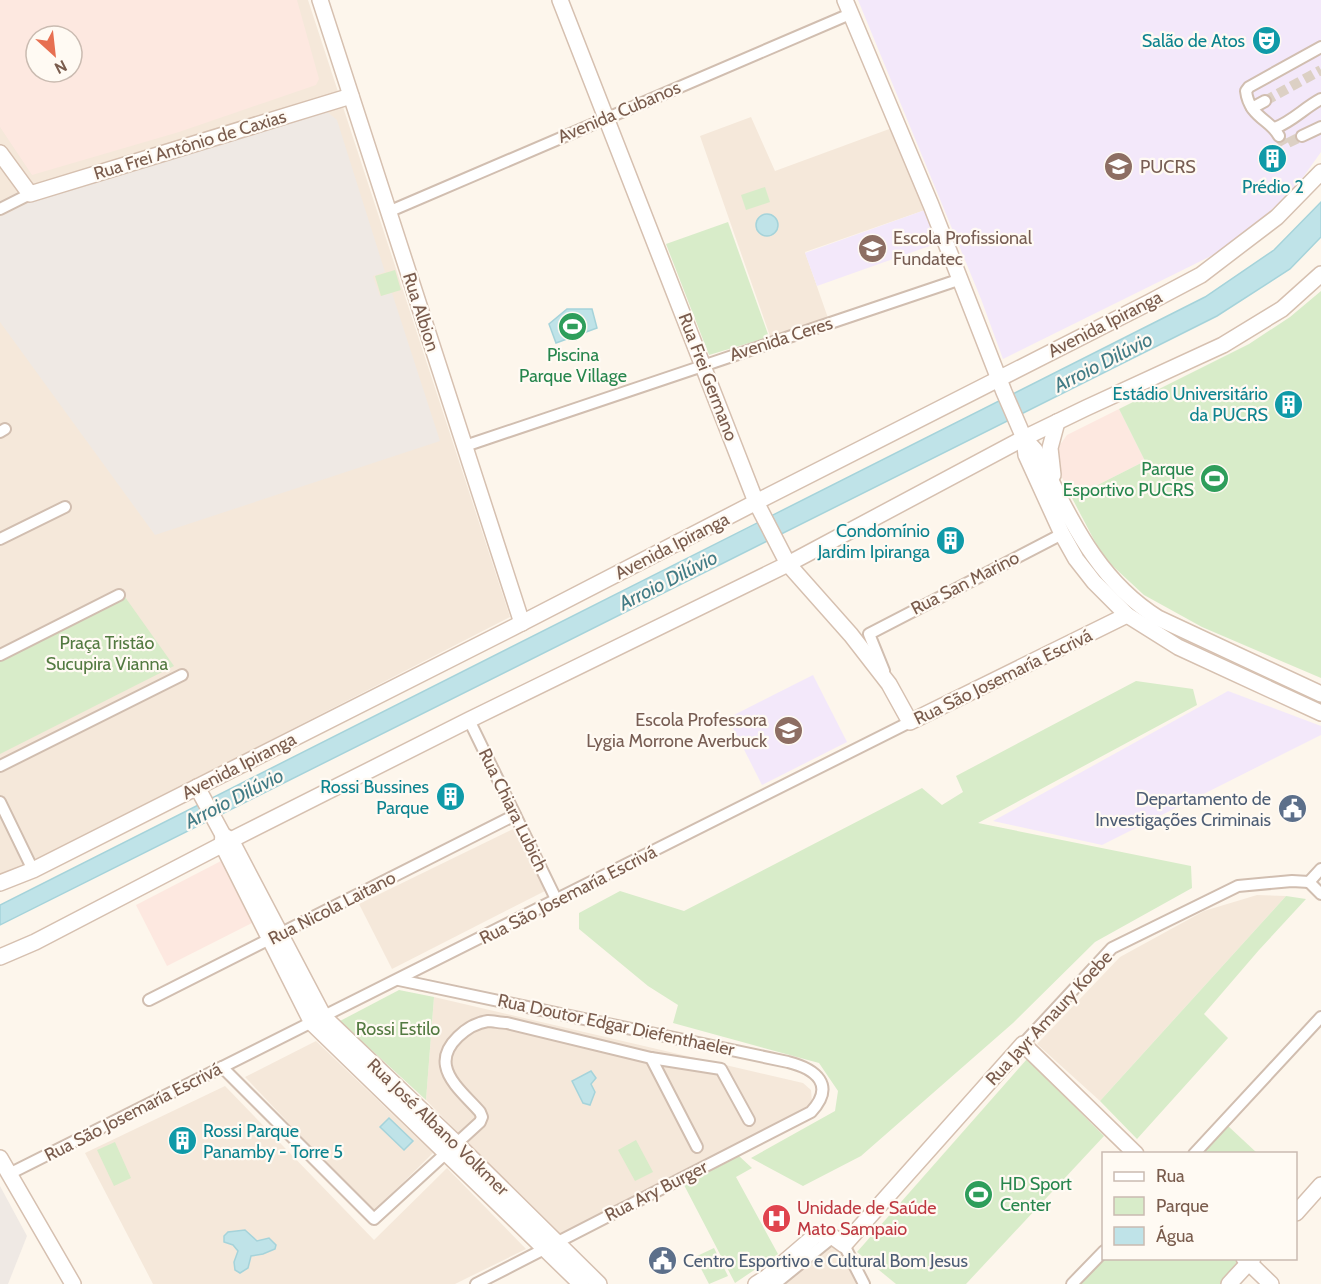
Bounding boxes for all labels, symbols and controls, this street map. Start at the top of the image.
north arrow [24,24,84,84]
theatre icon: Salão de Atos [1250,25,1282,57]
place label: Salão de Atos [1142,30,1245,52]
text: N [51,56,70,78]
street label: Avenida Cubanos [554,76,684,148]
street label: Rua Frei Antônio de Caxias [91,105,289,185]
building icon: Prédio 2 [1257,142,1289,174]
school or university icon: PUCRS [1103,151,1135,183]
place label: PUCRS [1140,156,1196,178]
place label: Prédio 2 [1242,176,1304,198]
place label: Escola Profissional Fundatec [893,227,1033,270]
school or university icon: Escola Profissional Fundatec [856,232,888,264]
street label: Rua Albion [398,270,444,354]
street label: Avenida Ipiranga [1044,286,1166,362]
sports icon: Piscina Parque Village [557,310,589,342]
street label: Rua Frei Germano [674,310,743,444]
street label: Avenida Ceres [727,312,835,366]
water label: Arroio Dilúvio [1049,327,1156,398]
place label: Piscina Parque Village [519,344,627,387]
place label: Estádio Universitário da PUCRS [1113,383,1268,426]
building icon: Estádio Universitário da PUCRS [1273,388,1305,420]
place label: Parque Esportivo PUCRS [1063,458,1194,501]
sports icon: Parque Esportivo PUCRS [1199,463,1231,495]
street label: Avenida Ipiranga [611,508,733,584]
place label: Condomínio Jardim Ipiranga [817,520,930,563]
building icon: Condomínio Jardim Ipiranga [935,525,967,557]
water label: Arroio Dilúvio [614,545,721,616]
street label: Rua San Marino [907,546,1023,620]
street label: Rua São Josemaría Escrivá [910,624,1096,730]
park label: Praça Tristão Sucupira Vianna [46,632,169,675]
place label: Escola Professora Lygia Morrone Averbuck [586,709,768,752]
school or university icon: Escola Professora Lygia Morrone Averbuck [772,714,804,746]
street label: Avenida Ipiranga [178,728,300,804]
street label: Rua Chiara Lubich [474,745,552,875]
water label: Arroio Dilúvio [180,763,287,834]
place label: Rossi Bussines Parque [320,776,429,819]
building icon: Rossi Bussines Parque [434,781,466,813]
place label: Departamento de Investigações Criminais [1095,788,1271,831]
public building icon: Departamento de Investigações Criminais [1276,793,1308,825]
street label: Rua São Josemaría Escrivá [476,841,661,949]
street label: Rua Nicola Laitano [265,866,399,950]
street label: Rua Jayr Amaury Koebe [981,946,1117,1090]
street label: Rua Doutor Edgar Diefenthaeler [496,989,737,1061]
park label: Rossi Estilo [356,1018,440,1040]
street label: Rua José Albano Volkmer [363,1054,514,1201]
street label: Rua São Josemaría Escrivá [41,1058,226,1166]
place label: Rossi Parque Panamby - Torre 5 [203,1120,343,1163]
building icon: Rossi Parque Panamby - Torre 5 [166,1125,198,1157]
legend [1102,1152,1297,1260]
street label: Rua Ary Burger [601,1156,711,1226]
text: Rua [1156,1165,1185,1187]
place label: HD Sport Center [1000,1173,1072,1216]
sports icon: HD Sport Center [963,1178,995,1210]
text: Parque [1156,1195,1209,1217]
place label: Unidade de Saúde Mato Sampaio [797,1197,937,1240]
hospital icon: Unidade de Saúde Mato Sampaio [760,1202,792,1234]
text: Água [1156,1225,1194,1247]
public building icon: Centro Esportivo e Cultural Bom Jesus [646,1245,678,1277]
place label: Centro Esportivo e Cultural Bom Jesus [683,1250,968,1272]

